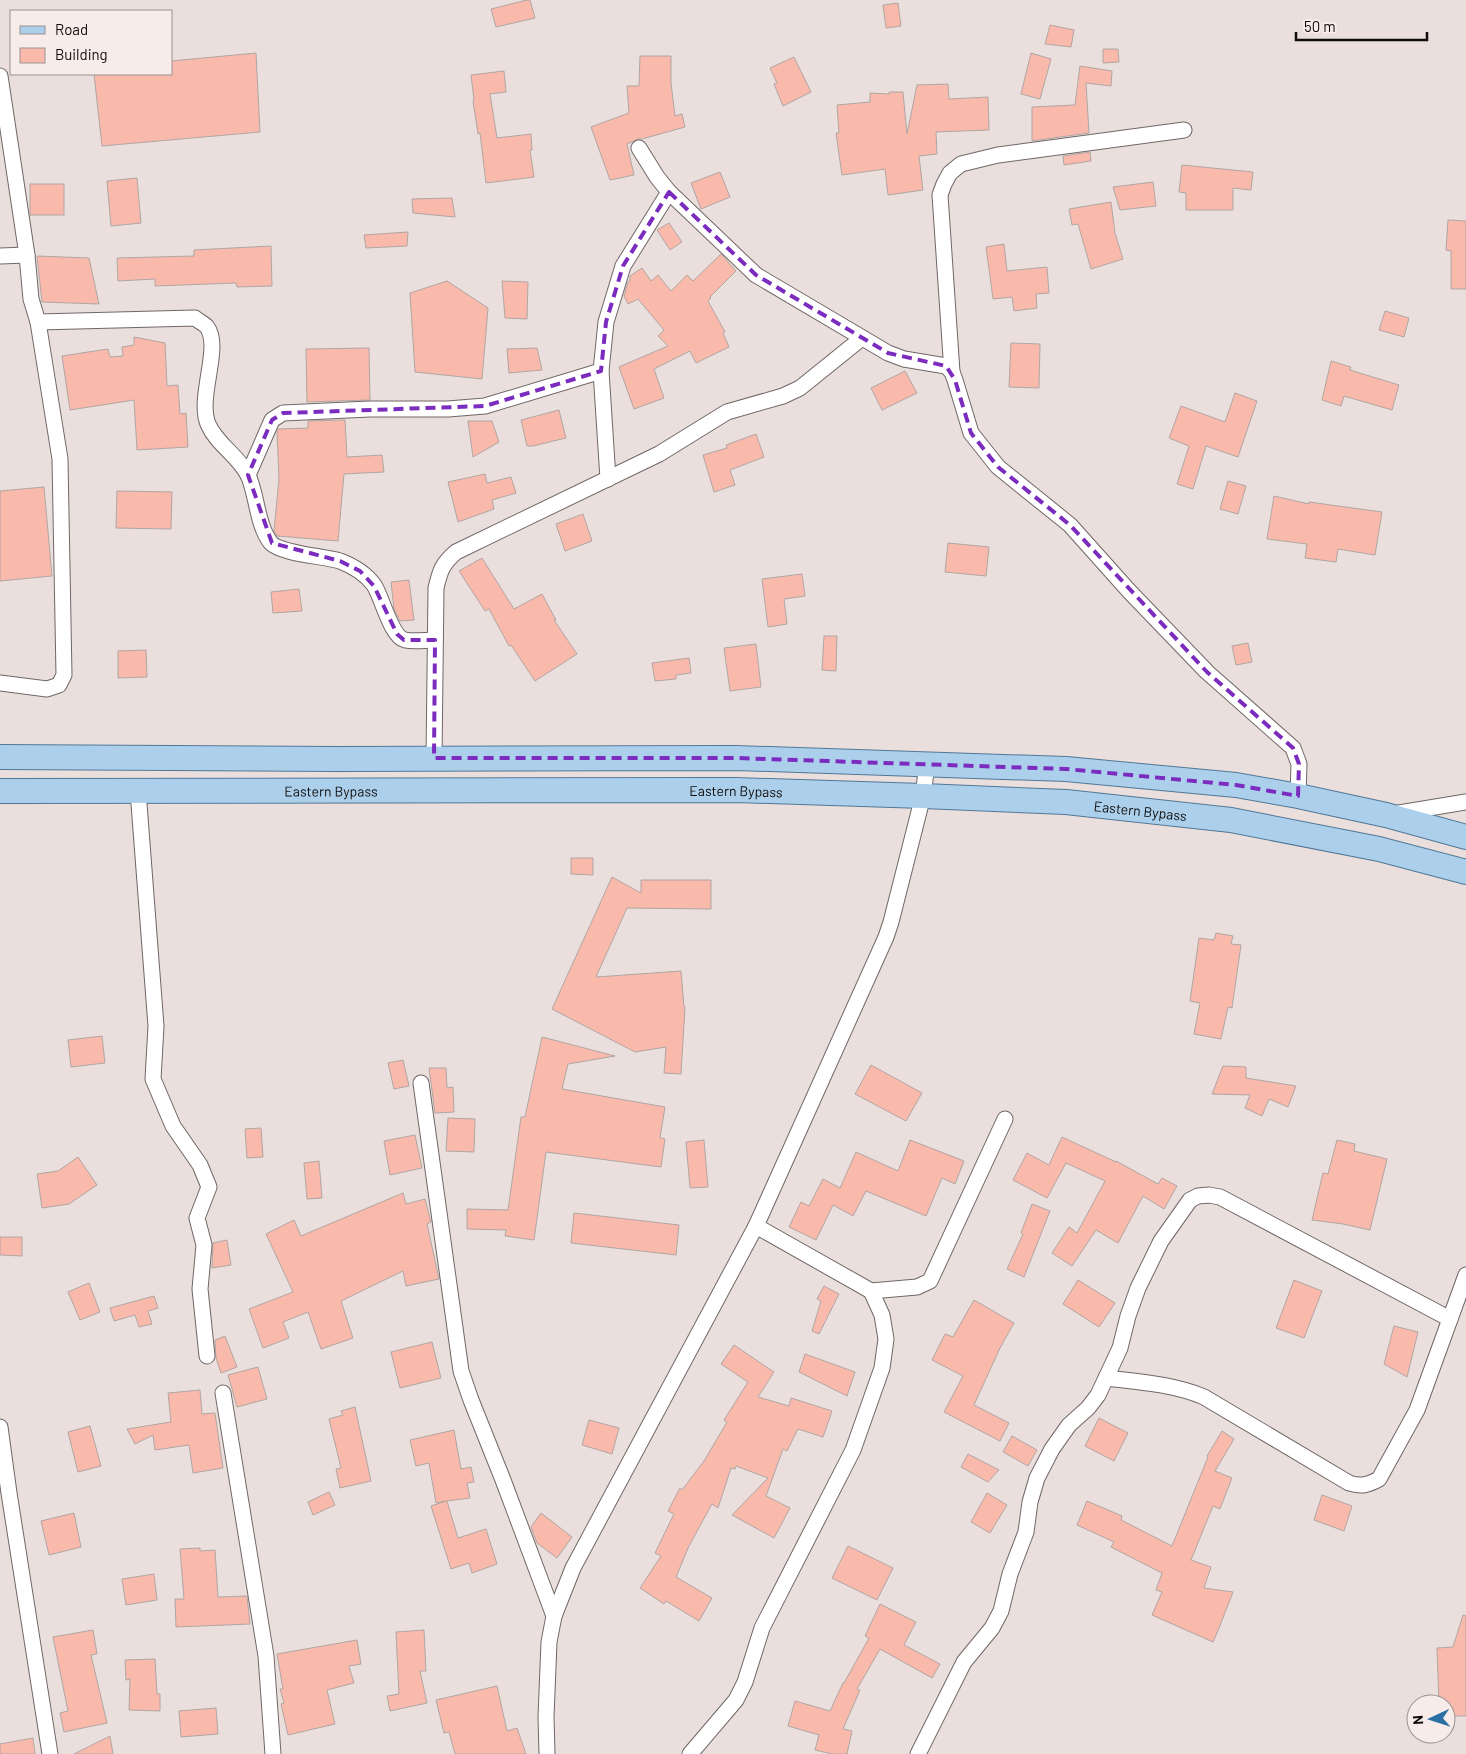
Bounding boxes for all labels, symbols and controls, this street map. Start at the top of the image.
legend [10,10,172,75]
scale bar [1296,10,1427,42]
text: 50 m [1304,17,1336,35]
text: Road [55,20,88,38]
text: Building [55,45,108,63]
street label: Eastern Bypass [689,781,783,800]
street label: Eastern Bypass [284,782,378,799]
street label: Eastern Bypass [1093,797,1188,824]
north arrow [1406,1694,1456,1744]
text: N [1409,1715,1426,1725]

